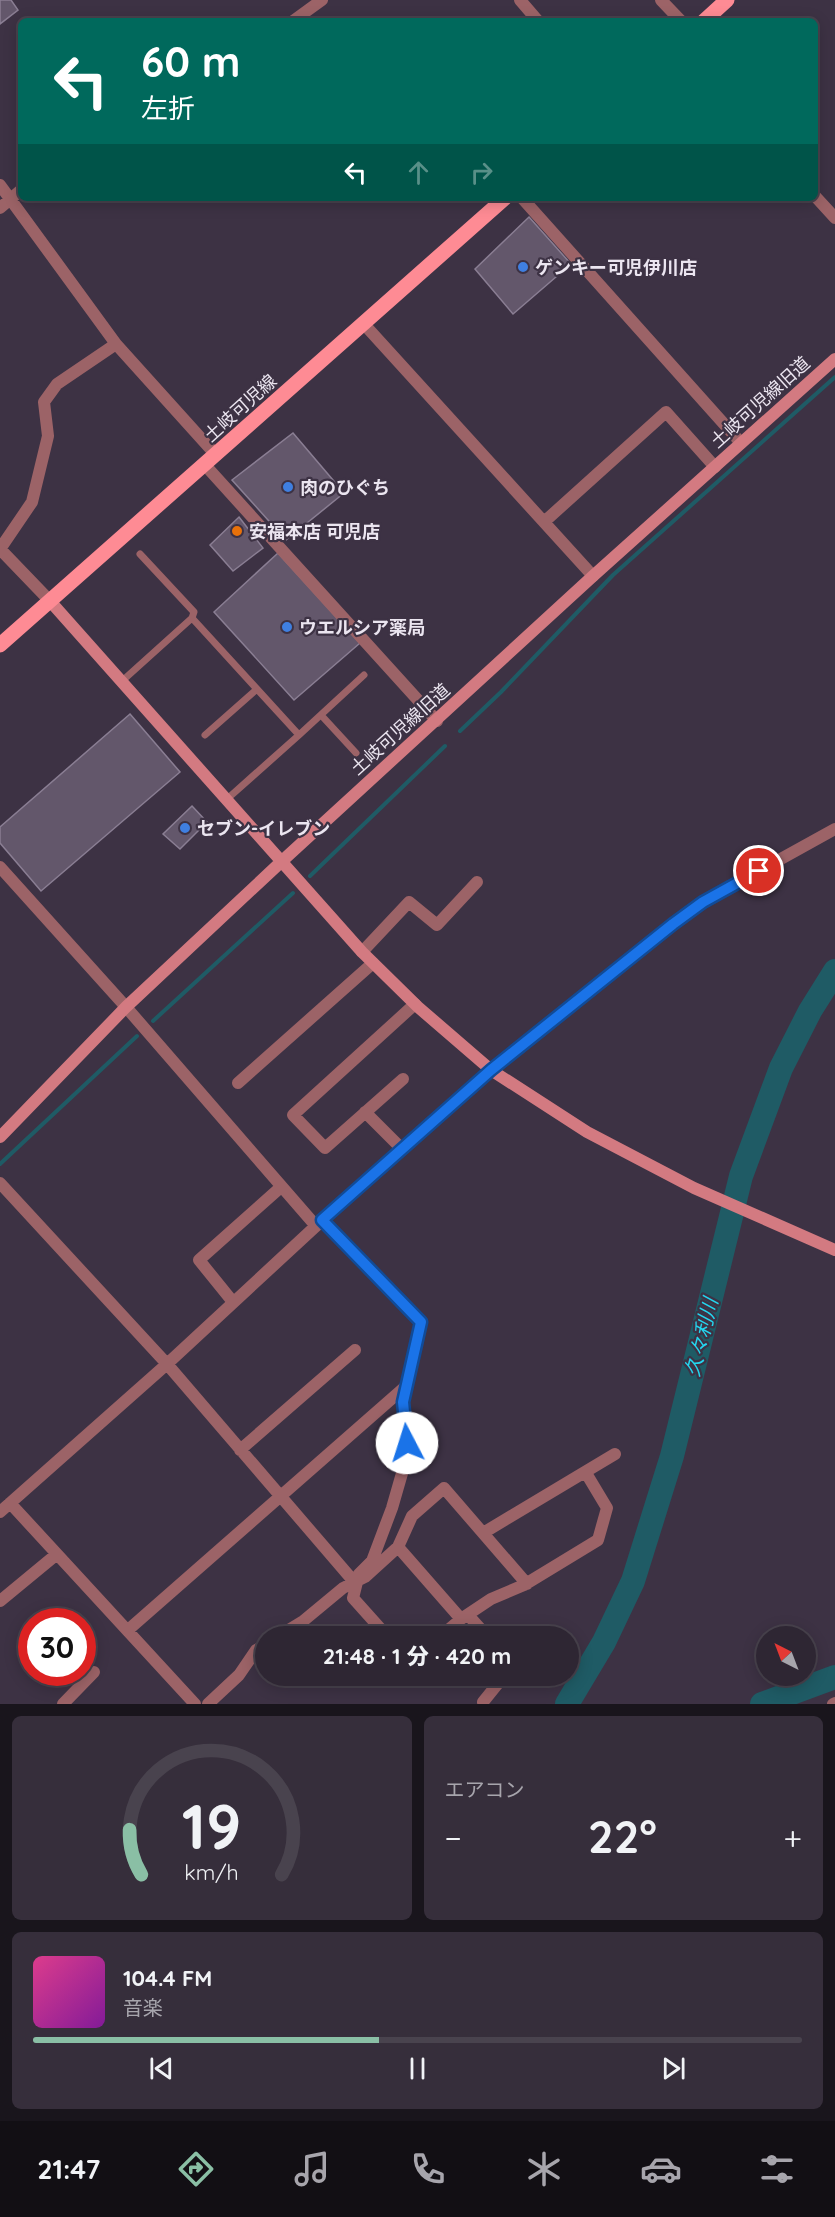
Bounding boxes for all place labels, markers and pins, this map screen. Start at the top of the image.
place label: ゲンキー可児伊川店 [535,256,697,279]
marker: ゲンキー可児伊川店 [516,260,530,274]
place label: 肉のひぐち [300,476,390,499]
marker: 肉のひぐち [281,480,295,494]
place label: 安福本店 可児店 [249,520,380,543]
marker: 安福本店 可児店 [230,524,244,538]
place label: ウエルシア薬局 [299,616,425,639]
marker: ウエルシア薬局 [280,620,294,634]
place label: セブン-イレブン [197,817,330,840]
marker: セブン-イレブン [178,821,192,835]
pin [733,845,784,896]

